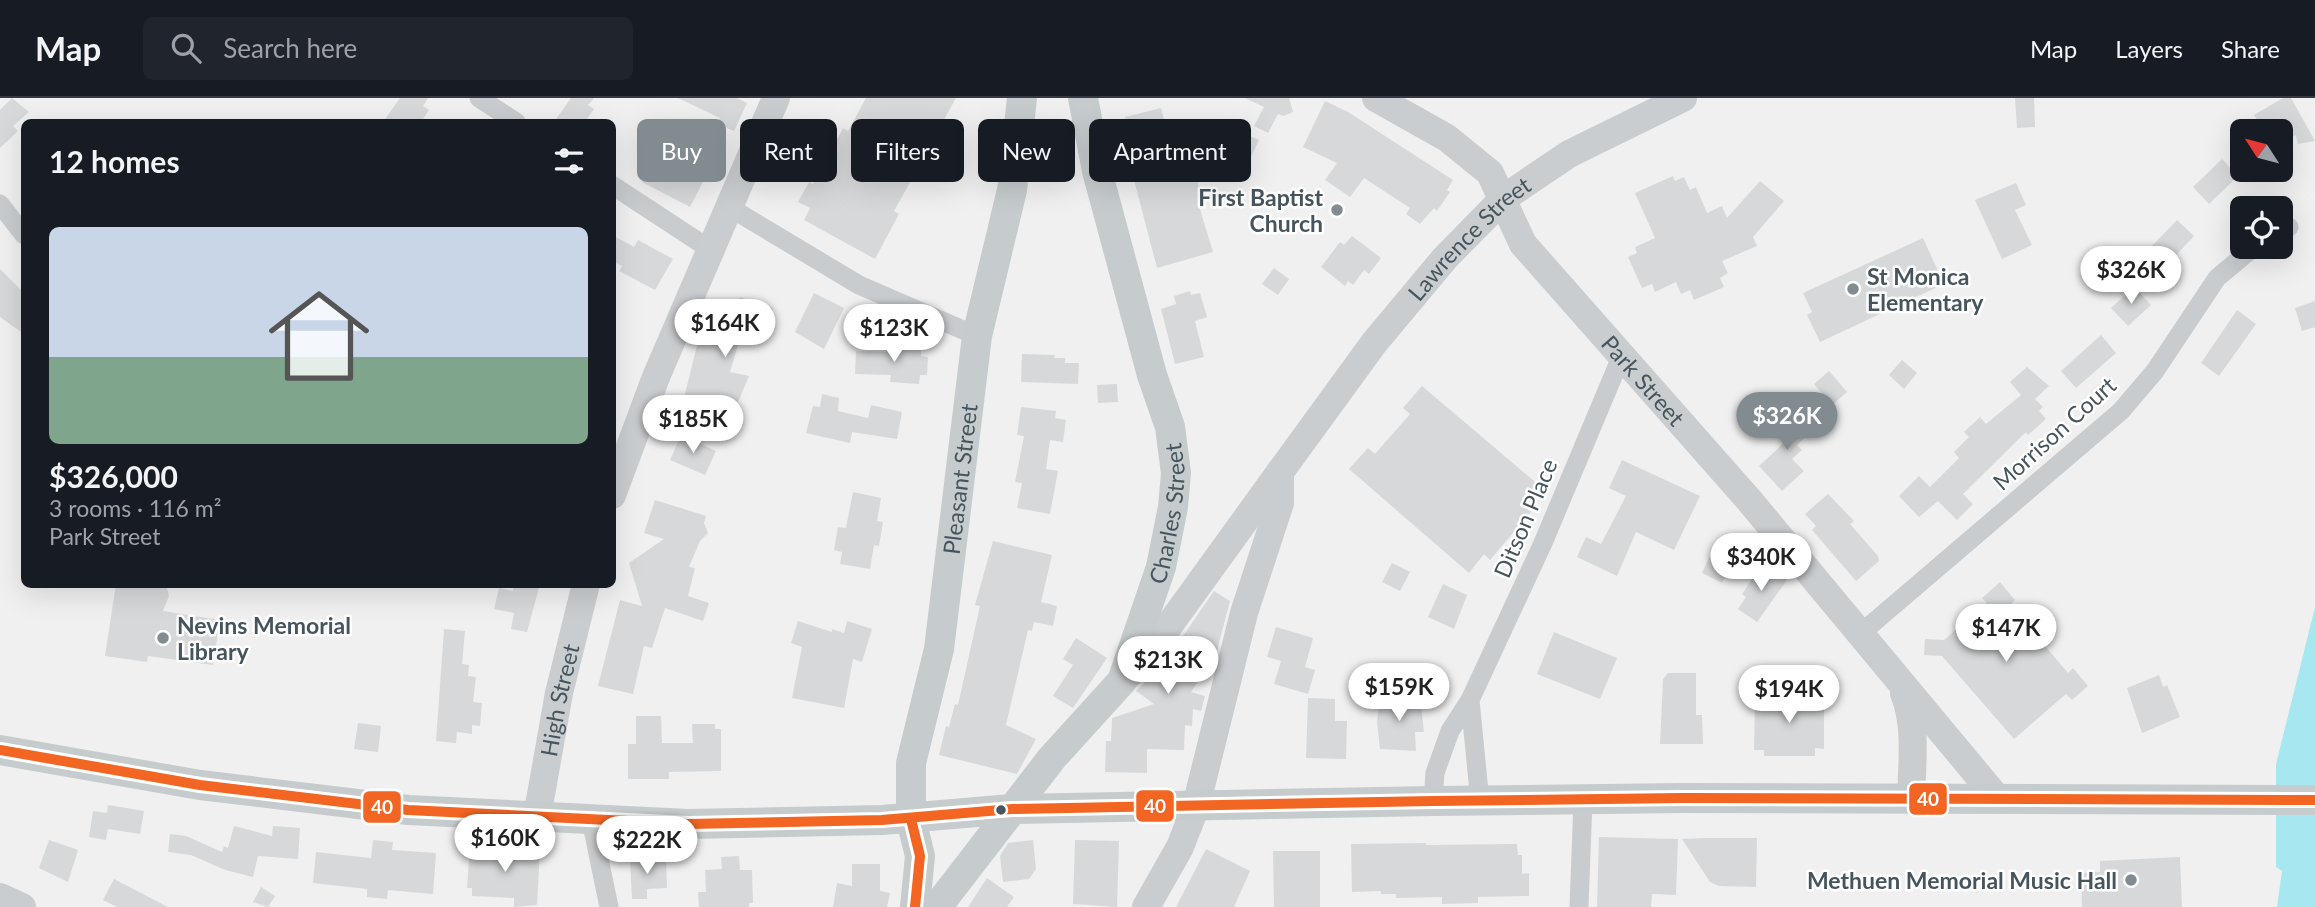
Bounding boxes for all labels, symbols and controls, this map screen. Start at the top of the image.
search box [143,17,633,80]
text: Map [35,28,101,68]
icon: search [167,29,205,67]
text: Search here [223,32,357,64]
text: Map [2030,34,2077,63]
text: Layers [2115,34,2183,63]
text: Share [2221,34,2280,63]
chip: Buy [637,119,726,182]
chip: Rent [740,119,837,182]
chip: Filters [851,119,964,182]
chip: New [978,119,1075,182]
chip: Apartment [1089,119,1251,182]
north arrow [2230,119,2292,182]
map controls [2230,119,2293,259]
icon: filters [550,142,588,180]
text: 12 homes [49,143,180,179]
street label: Lawrence Street [1402,170,1536,306]
place label: First Baptist Church [1198,183,1323,237]
button: locate [2230,196,2293,259]
marker: First Baptist Church [1329,202,1345,218]
pin: $326K [2082,246,2180,306]
text: $326K [2096,255,2166,283]
place label: St Monica Elementary [1867,262,1984,316]
icon: home [256,273,382,399]
marker: St Monica Elementary [1845,281,1861,297]
pin: $164K [676,300,774,359]
pin: $123K [845,304,943,364]
text: $164K [690,308,760,336]
text: $123K [859,313,929,341]
street label: Park Street [1596,329,1691,432]
street label: Morrison Court [1987,370,2122,495]
pin: $326K [1738,392,1836,452]
pin: $185K [644,396,742,455]
street label: Pleasant Street [937,401,983,556]
text: $326K [1752,401,1822,429]
text: $185K [658,404,728,432]
street label: Charles Street [1142,441,1190,587]
street label: Ditson Place [1487,454,1563,582]
text: $326,000 [49,458,178,494]
text: 3 rooms · 116 m² [49,494,221,522]
text: Park Street [49,522,160,550]
pin: $340K [1712,533,1810,593]
text: $340K [1726,542,1796,570]
pin: $147K [1957,604,2055,664]
place label: Nevins Memorial Library [177,611,351,665]
text: $147K [1971,613,2041,641]
marker: Nevins Memorial Library [155,630,171,646]
pin: $213K [1119,636,1217,696]
street label: High Street [534,640,585,759]
text: $213K [1133,645,1203,673]
pin: $159K [1350,664,1448,723]
pin: $194K [1740,666,1838,725]
text: $159K [1364,672,1434,700]
text: $194K [1754,674,1824,702]
line badge: 40 [1908,782,1948,816]
text: 40 [1917,787,1939,810]
line badge: 40 [1135,789,1175,823]
line badge: 40 [362,790,402,824]
text: 40 [1144,794,1166,817]
text: 40 [371,795,393,818]
unlabelled marker [994,803,1008,817]
pin: $160K [456,814,554,874]
pin: $222K [598,816,696,876]
text: $160K [470,823,540,851]
text: $222K [612,825,682,853]
place label: Methuen Memorial Music Hall [1807,866,2117,894]
marker: Methuen Memorial Music Hall [2123,872,2139,888]

